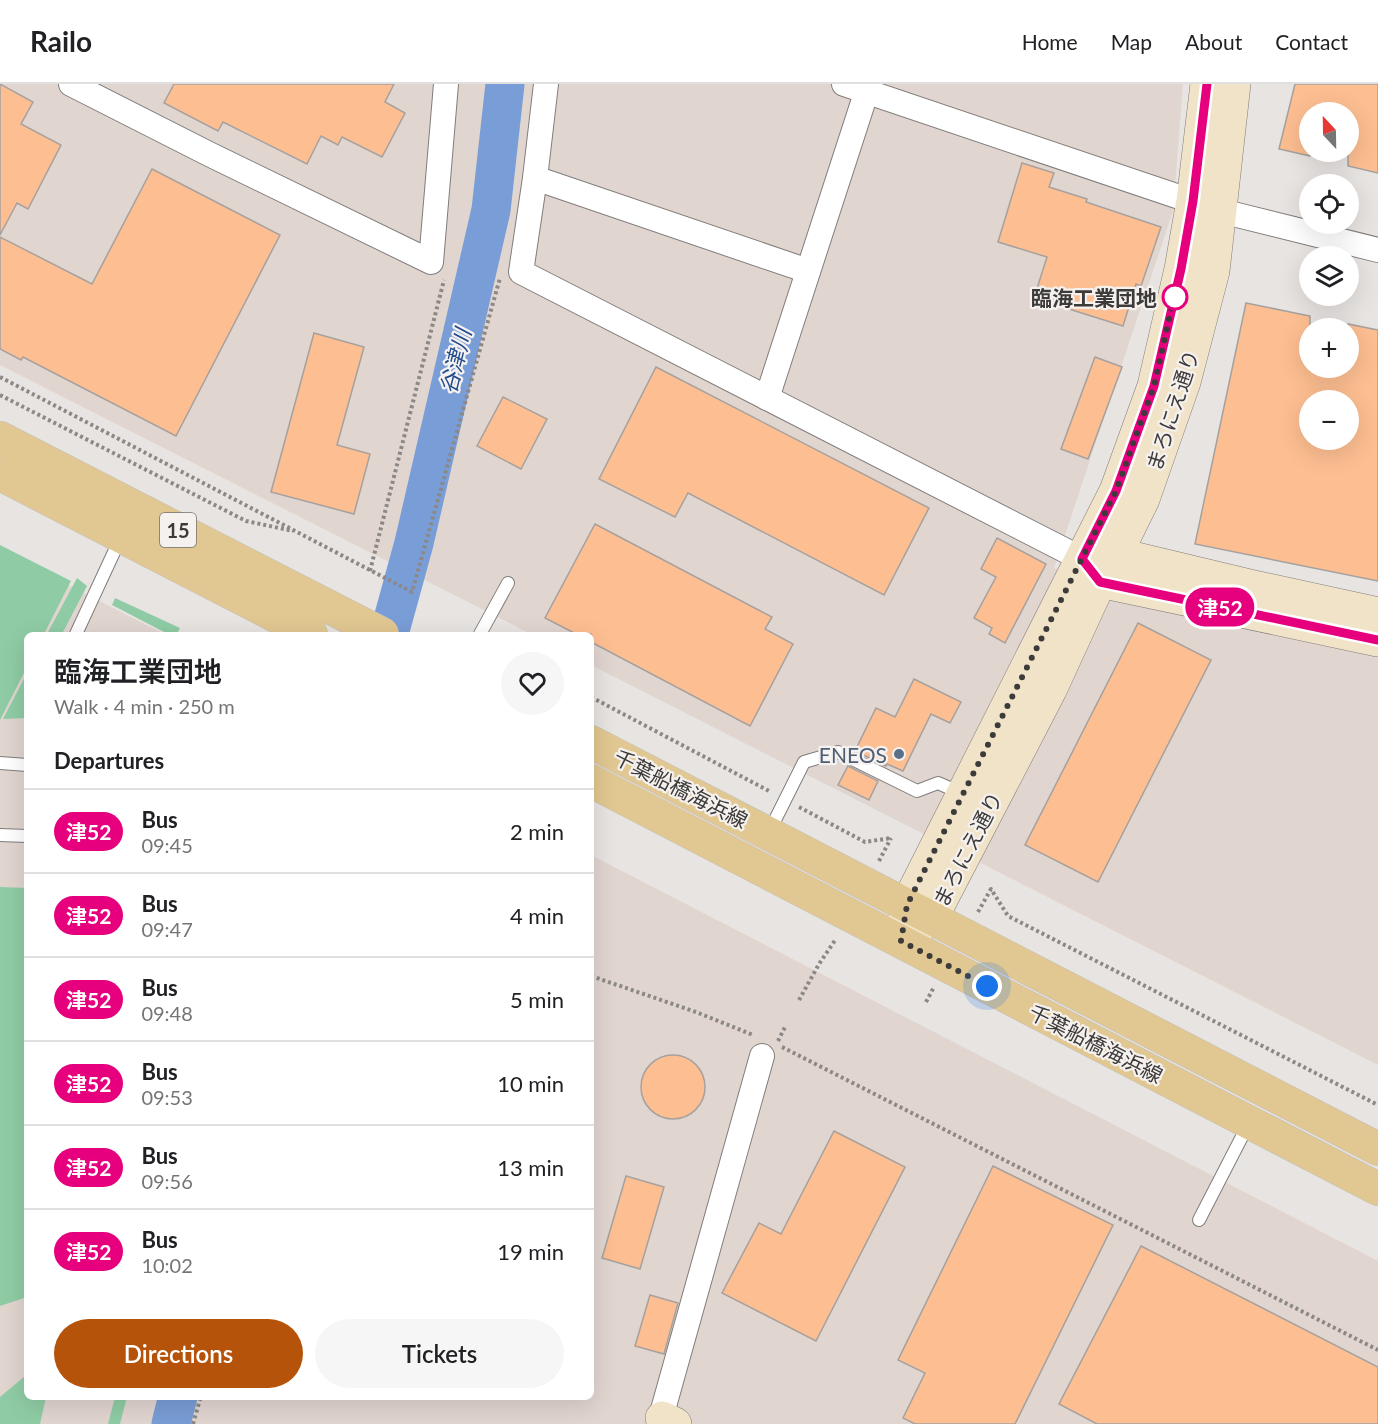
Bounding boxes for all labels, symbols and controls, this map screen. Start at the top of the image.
text: Railo [30,24,92,58]
text: Home [1022,29,1078,54]
text: Map [1111,29,1152,54]
text: About [1185,29,1242,54]
text: Contact [1275,29,1348,54]
north arrow [1299,102,1359,162]
map controls [1299,102,1359,450]
button: locate [1299,174,1359,234]
button: layers [1299,246,1359,306]
marker: 臨海工業団地 [1162,284,1188,310]
place label: 臨海工業団地 [1031,285,1157,310]
button: + [1299,318,1359,378]
water label: 谷津川 [434,324,477,396]
street label: まろにえ通り [1141,346,1203,474]
button: − [1299,390,1359,450]
road number: 15 [160,513,196,547]
line badge: 津52 [1186,588,1254,626]
text: 津52 [1197,595,1243,620]
button: heart [501,652,564,715]
text: 臨海工業団地 [54,654,222,688]
text: Walk · 4 min · 250 m [54,694,235,718]
place label: ENEOS [819,742,887,767]
street label: 千葉船橋海浜線 [610,743,752,833]
text: Departures [54,747,164,774]
marker: ENEOS [892,747,906,761]
street label: まろにえ通り [927,787,1007,911]
text: Bus [141,806,178,833]
text: 2 min [510,818,564,845]
text: 津52 [66,819,111,844]
text: 09:45 [141,833,193,857]
text: Bus [141,890,178,917]
text: 4 min [510,902,564,929]
text: 津52 [66,903,111,928]
text: 09:47 [141,917,193,941]
your location [972,971,1002,1001]
text: Bus [141,974,178,1001]
text: 5 min [510,986,564,1013]
text: 津52 [66,987,111,1012]
street label: 千葉船橋海浜線 [1025,998,1167,1088]
text: 09:48 [141,1001,193,1025]
text: Bus [141,1058,178,1085]
text: 10 min [497,1070,564,1097]
text: 津52 [66,1071,111,1096]
text: 09:53 [141,1085,193,1109]
text: Bus [141,1142,178,1169]
text: 13 min [497,1154,564,1181]
text: 津52 [66,1155,111,1180]
text: 09:56 [141,1169,193,1193]
text: Bus [141,1226,178,1253]
text: 19 min [497,1238,564,1265]
text: 津52 [66,1239,111,1264]
text: 10:02 [141,1253,193,1277]
button: Directions [54,1319,303,1388]
button: Tickets [315,1319,564,1388]

